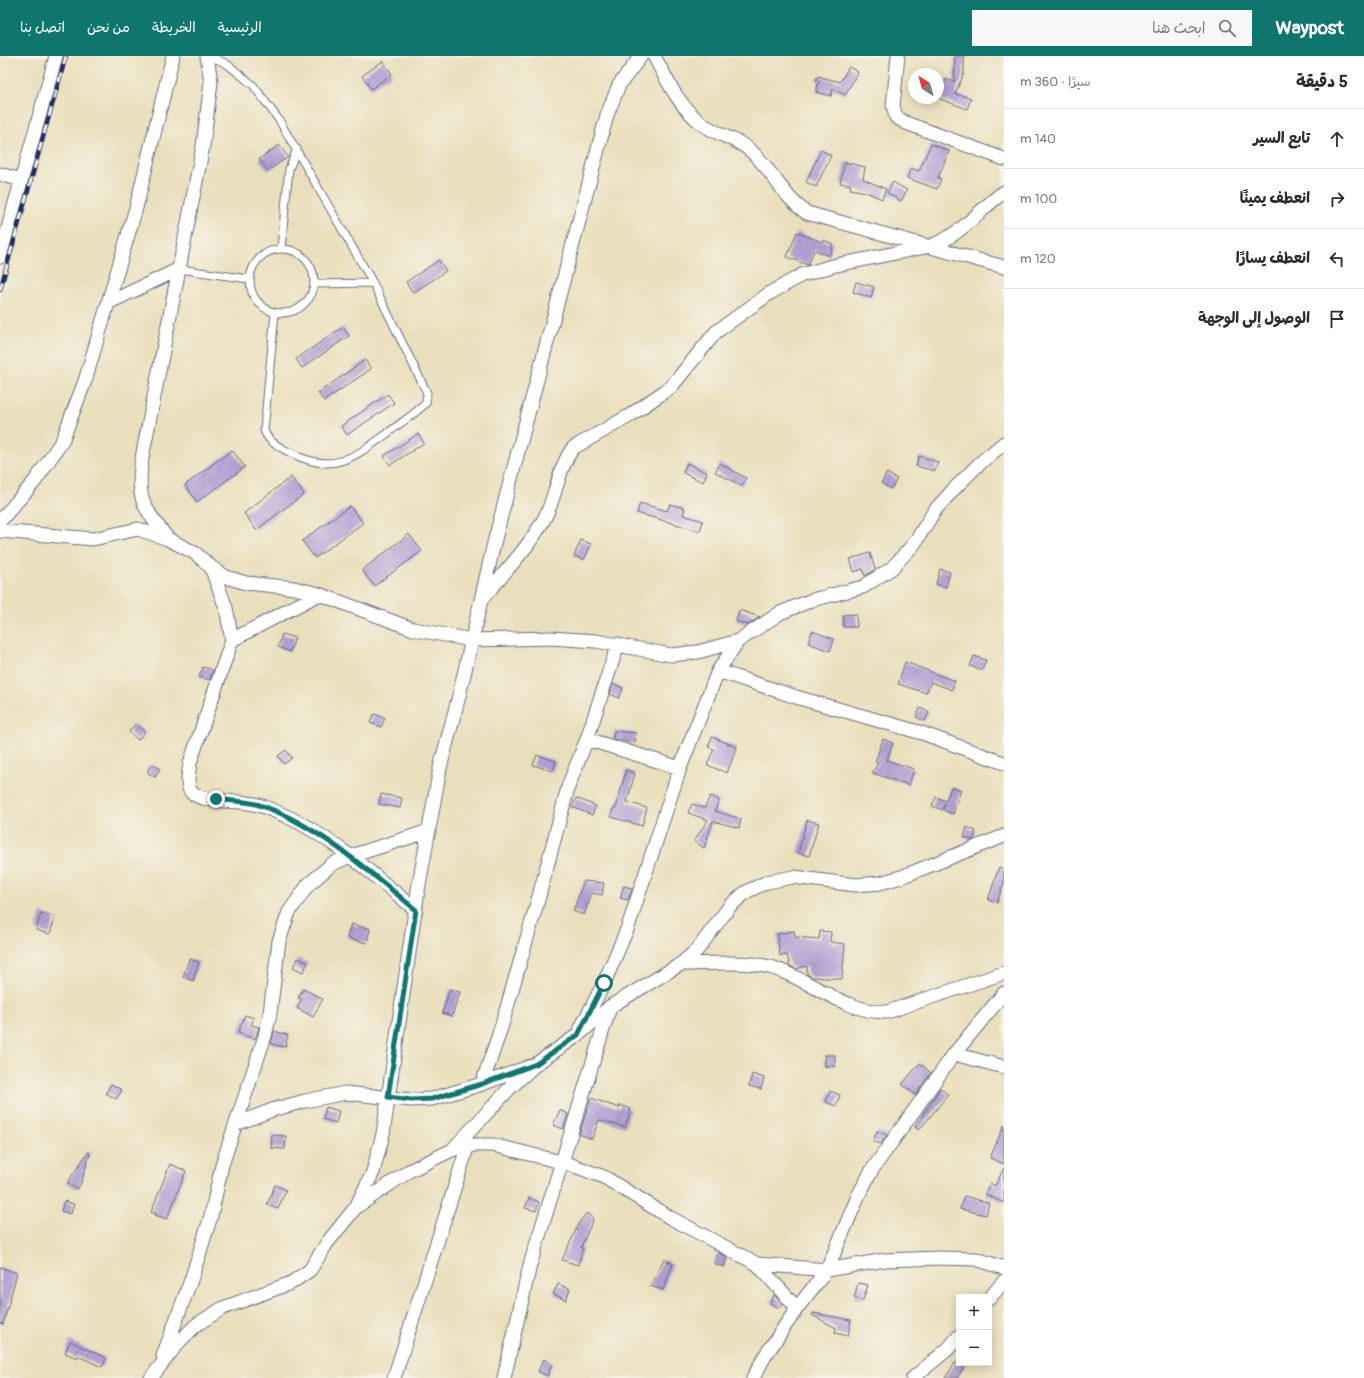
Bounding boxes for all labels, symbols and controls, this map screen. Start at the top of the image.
search box [972,10,1252,46]
text: Waypost [1276,16,1344,40]
icon: search [1216,17,1238,39]
text: اتصل بنا [20,19,65,36]
text: من نحن [87,19,130,36]
text: الخريطة [152,19,196,36]
text: الرئيسية [218,19,262,36]
text: ابحث هنا [1152,19,1206,38]
north arrow [908,68,944,104]
text: 5 دقيقة [1296,71,1348,92]
text: سيرًا · 360 m [1020,74,1091,90]
icon: ahead [1326,128,1348,150]
text: تابع السير [1253,129,1310,148]
text: 140 m [1020,131,1056,147]
icon: right [1326,188,1348,210]
text: انعطف يمينًا [1240,189,1310,208]
text: 100 m [1020,191,1057,207]
icon: left [1326,248,1348,270]
text: انعطف يسارًا [1236,249,1310,268]
text: 120 m [1020,251,1056,267]
icon: arrive [1326,308,1348,330]
text: الوصول إلى الوجهة [1198,309,1310,328]
route end [207,790,225,808]
route start [595,974,613,992]
map controls [956,1294,992,1366]
button: + [956,1294,992,1330]
button: − [956,1330,992,1366]

